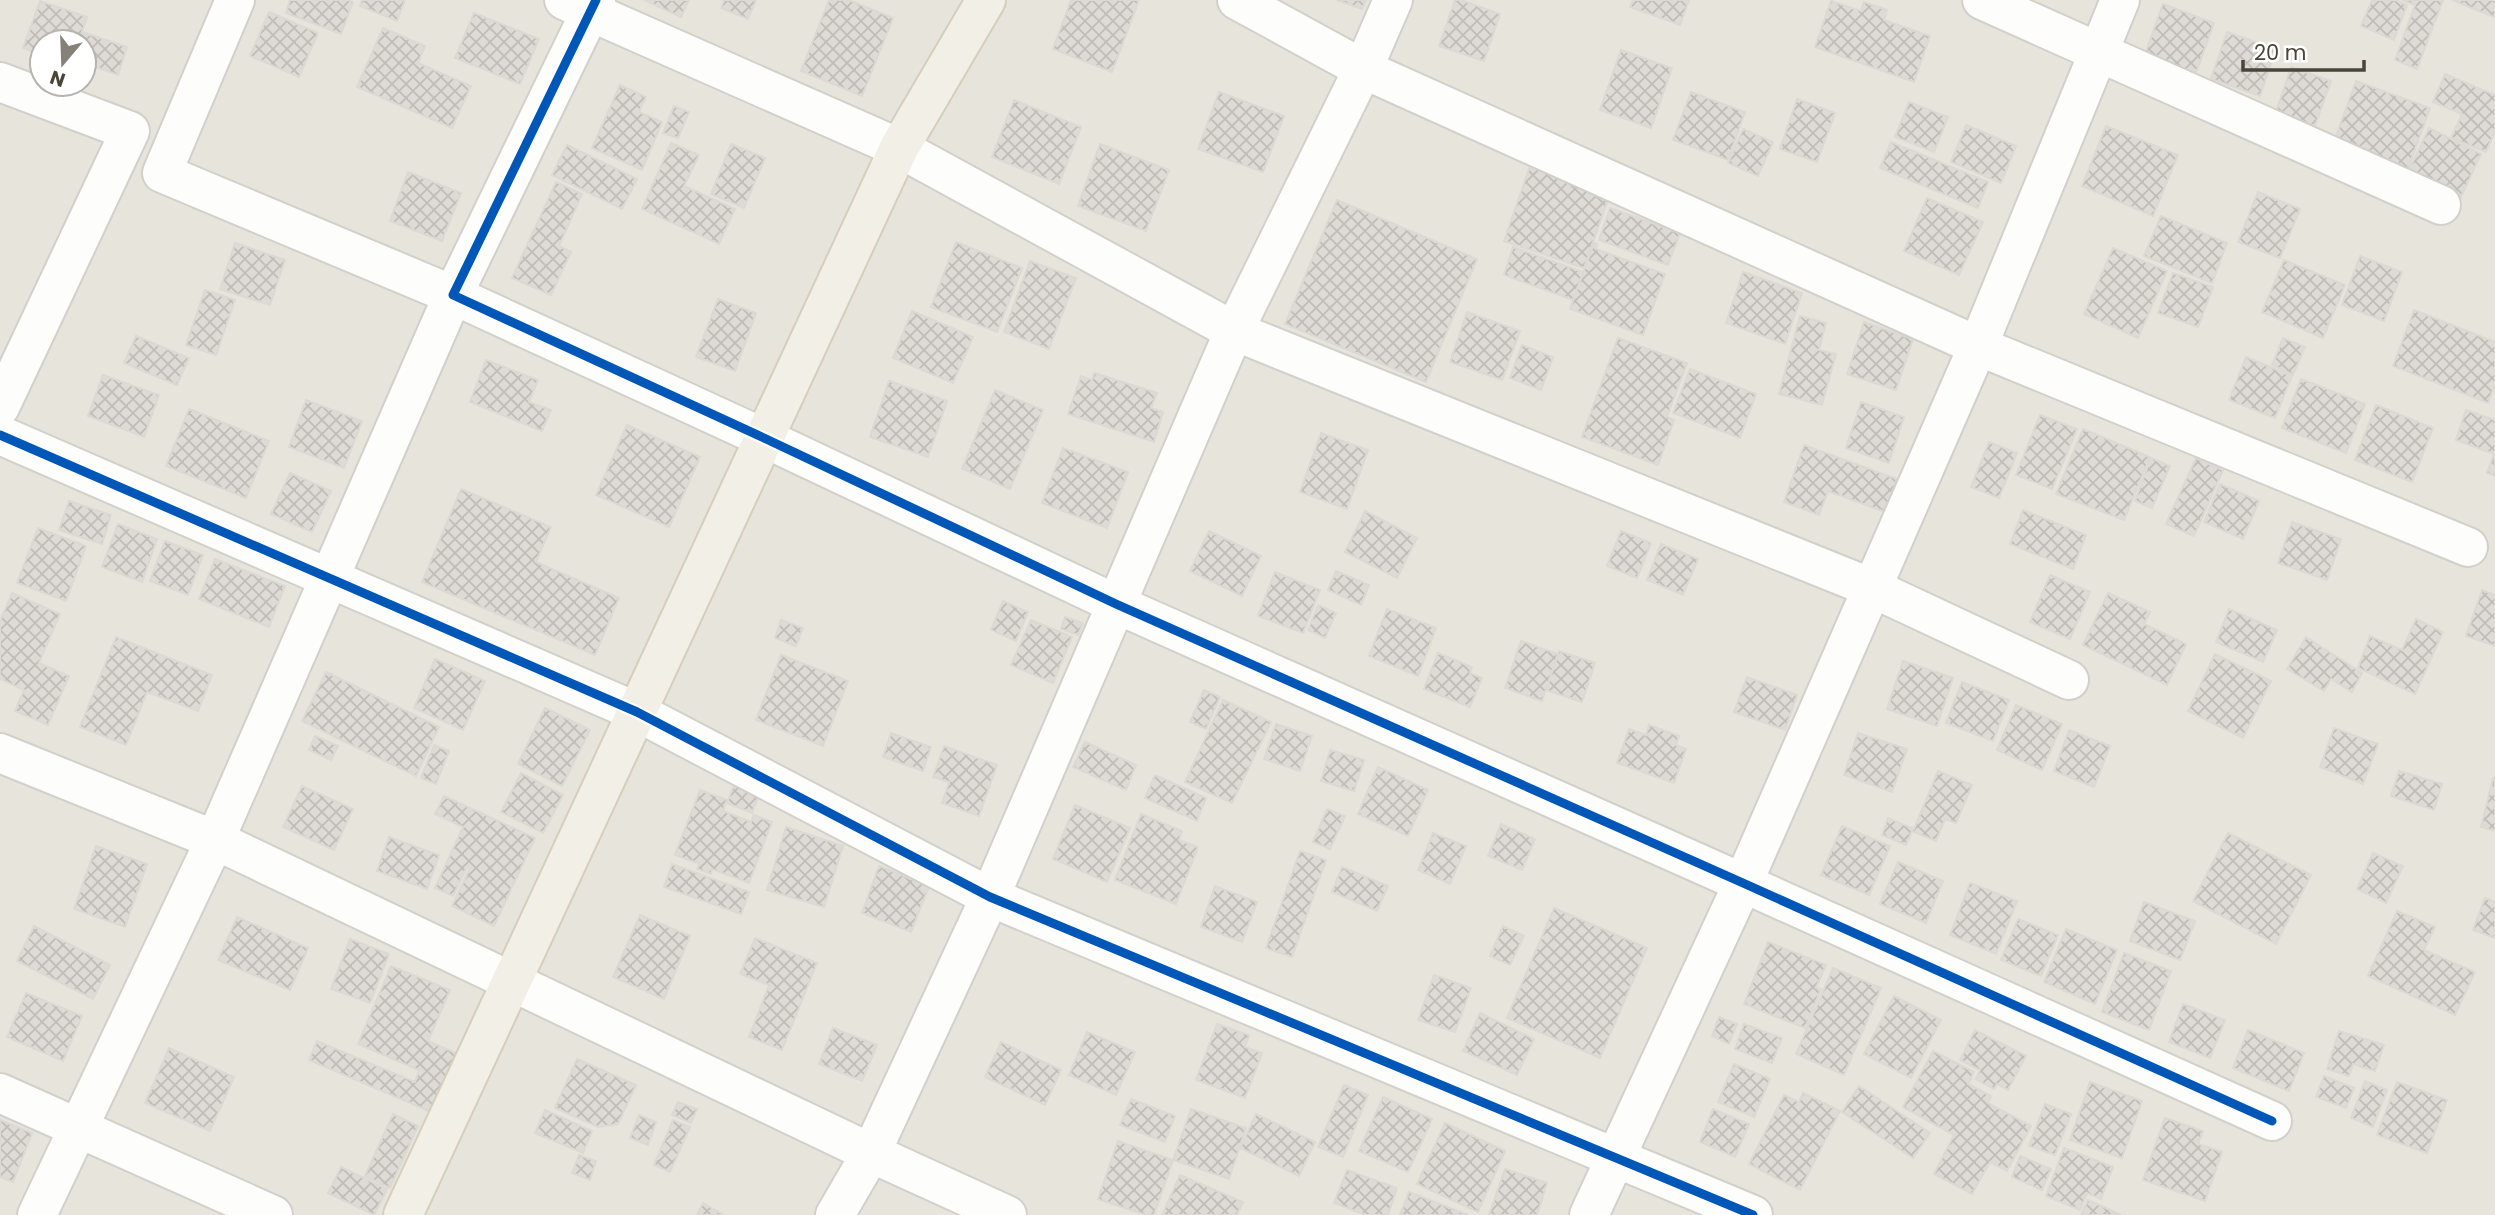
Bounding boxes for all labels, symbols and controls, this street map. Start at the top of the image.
north arrow [28,28,98,98]
scale bar [2243,28,2364,72]
text: 20 m [2254,38,2307,67]
text: N [46,64,69,94]

